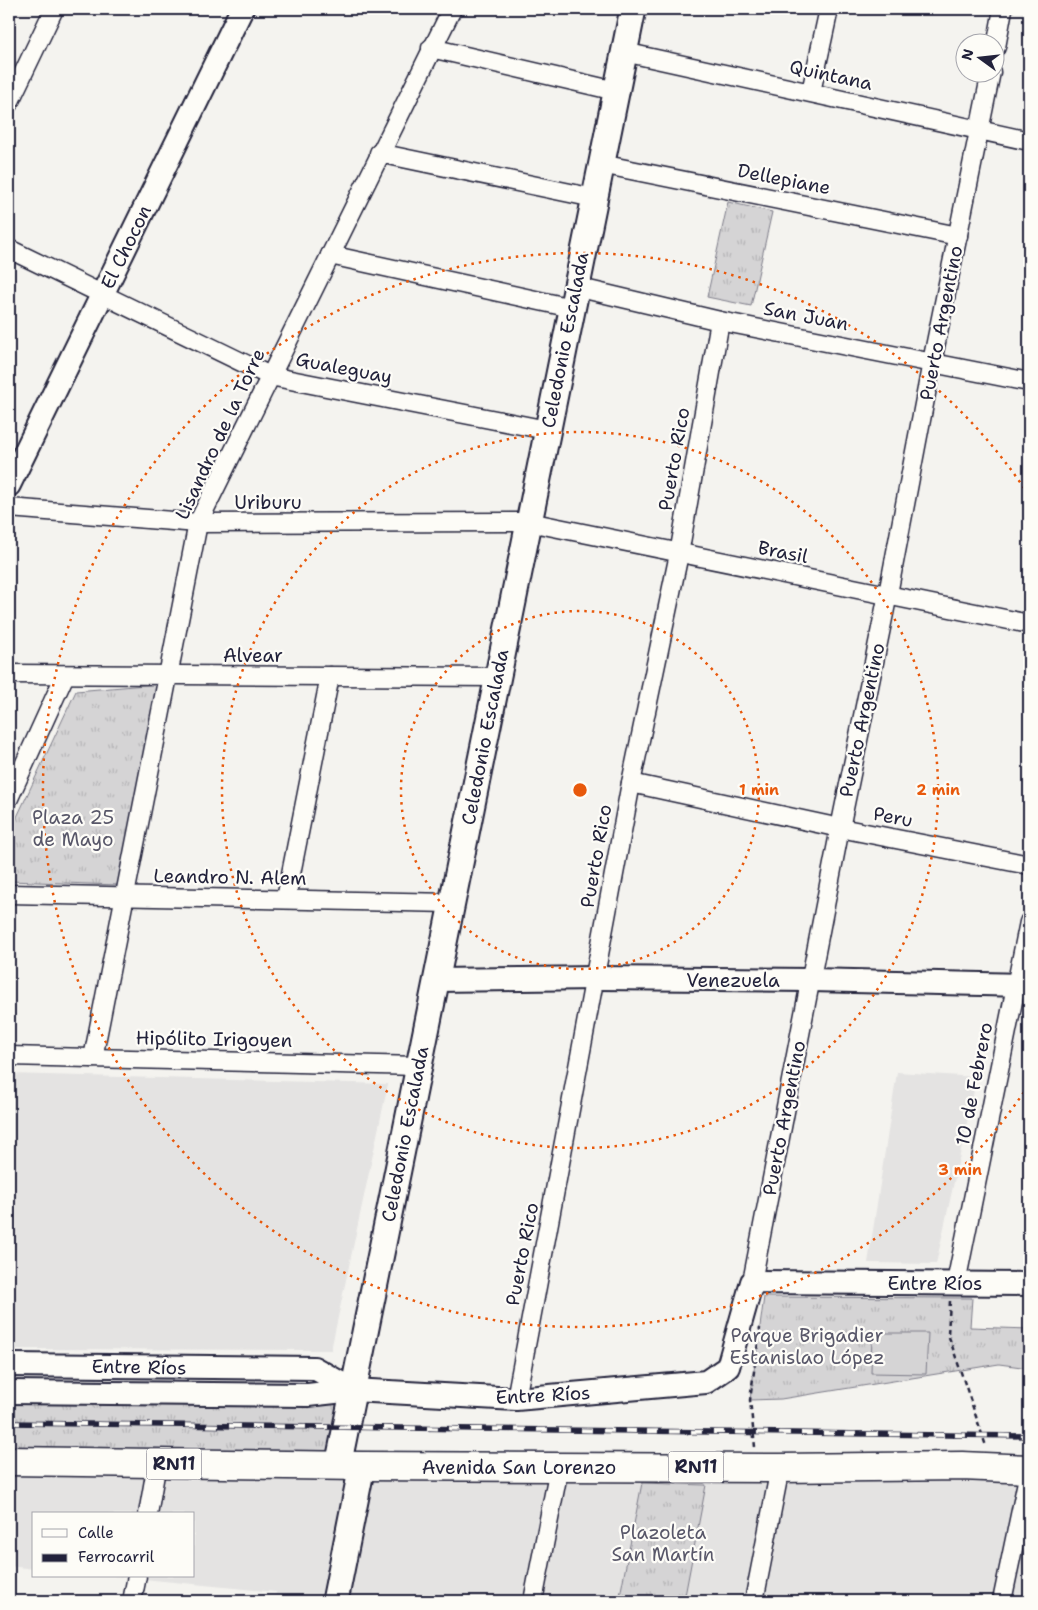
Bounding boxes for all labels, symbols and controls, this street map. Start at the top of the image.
north arrow [956,32,1006,82]
text: N [957,47,978,62]
street label: Quintana [787,54,875,96]
street label: Dellepiane [735,158,833,200]
street label: El Chocon [95,201,157,293]
street label: Puerto Argentino [914,243,968,403]
street label: Celedonio Escalada [536,250,594,430]
street label: San Juan [762,296,850,336]
street label: Lisandro de la Torre [169,344,271,524]
street label: Gualeguay [294,346,394,390]
street label: Puerto Rico [653,405,695,513]
street label: Uriburu [234,490,302,515]
street label: Brasil [756,535,811,569]
street label: Puerto Argentino [833,640,891,800]
street label: Alvear [223,643,283,668]
street label: Celedonio Escalada [456,647,514,827]
text: 1 min [739,780,779,800]
text: 2 min [916,780,960,800]
centre of rings [571,781,589,799]
street label: Peru [871,801,915,833]
street label: Puerto Rico [575,802,617,910]
park label: Plaza 25 de Mayo [32,805,114,852]
street label: Leandro N. Alem [153,863,307,891]
street label: Venezuela [686,968,780,993]
street label: 10 de Febrero [950,1020,998,1148]
street label: Hipólito Irigoyen [135,1025,293,1053]
street label: Puerto Argentino [757,1038,811,1198]
street label: Celedonio Escalada [376,1044,434,1224]
text: 3 min [938,1160,982,1180]
street label: Puerto Rico [500,1200,544,1308]
street label: Entre Ríos [888,1271,982,1296]
park label: Parque Brigadier Estanislao López [729,1323,885,1370]
street label: Entre Ríos [91,1354,187,1380]
street label: Entre Ríos [495,1380,591,1410]
road number: RN11 [146,1448,202,1480]
road number: RN11 [668,1451,724,1482]
street label: Avenida San Lorenzo [422,1455,616,1480]
legend [32,1512,195,1578]
park label: Plazoleta San Martín [611,1520,715,1567]
text: Calle [78,1523,114,1543]
text: Ferrocarril [78,1547,155,1567]

